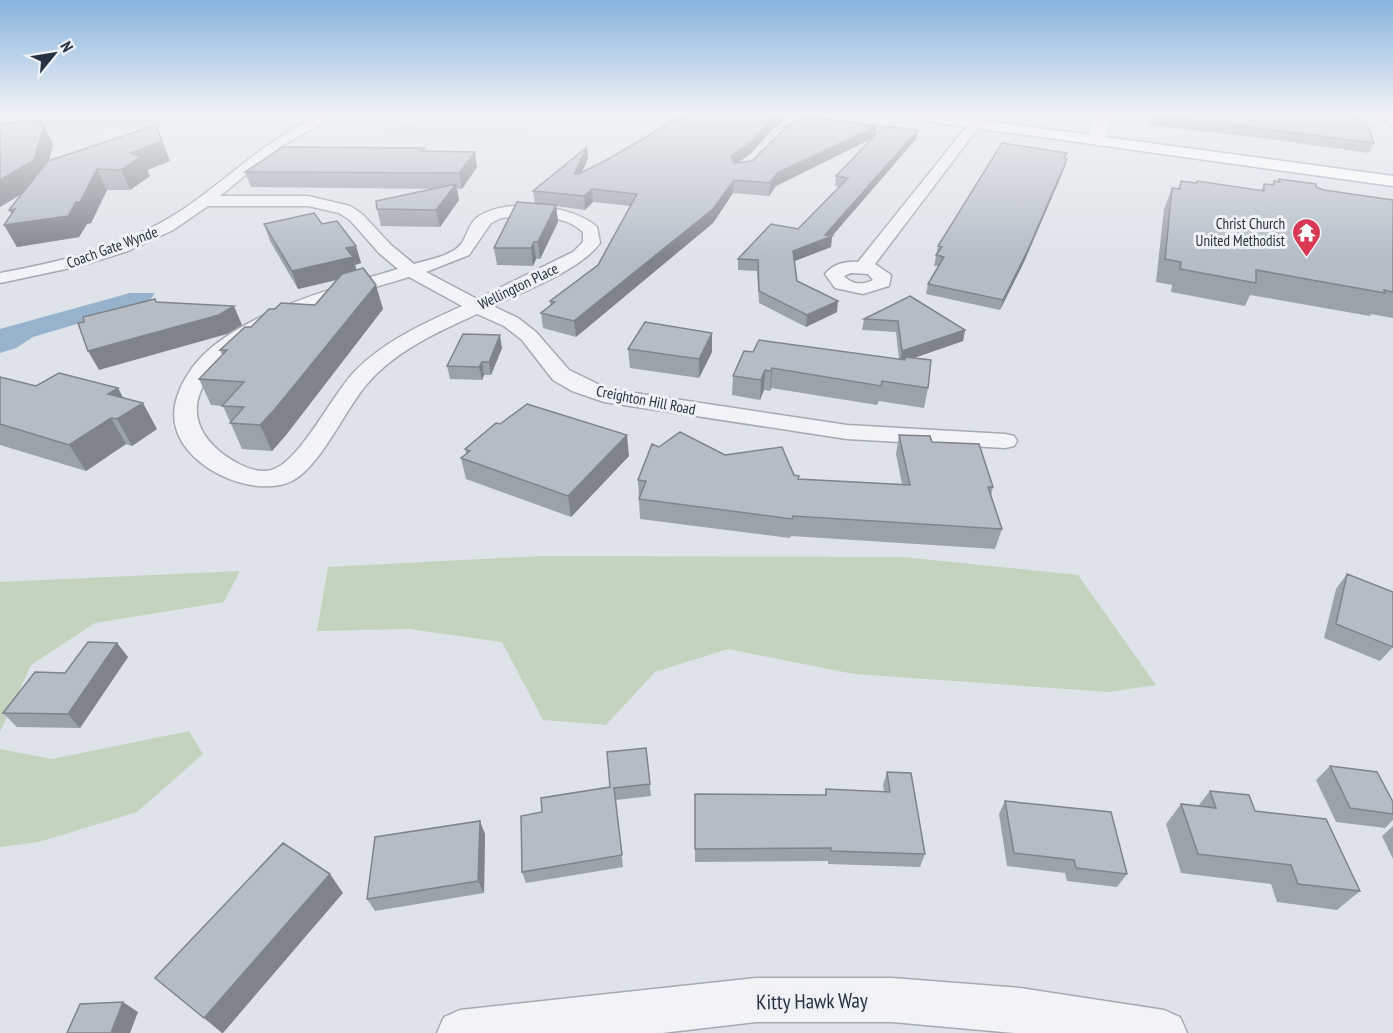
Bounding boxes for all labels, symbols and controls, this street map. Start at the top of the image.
north arrow [24,24,84,84]
text: N [56,38,78,55]
place label: Christ Church United Methodist [1196,214,1285,250]
temple icon: Christ Church United Methodist [1290,216,1322,258]
street label: Coach Gate Wynde [64,222,160,272]
street label: Wellington Place [475,258,561,314]
street label: Creighton Hill Road [595,381,697,419]
street label: Kitty Hawk Way [756,987,868,1015]

